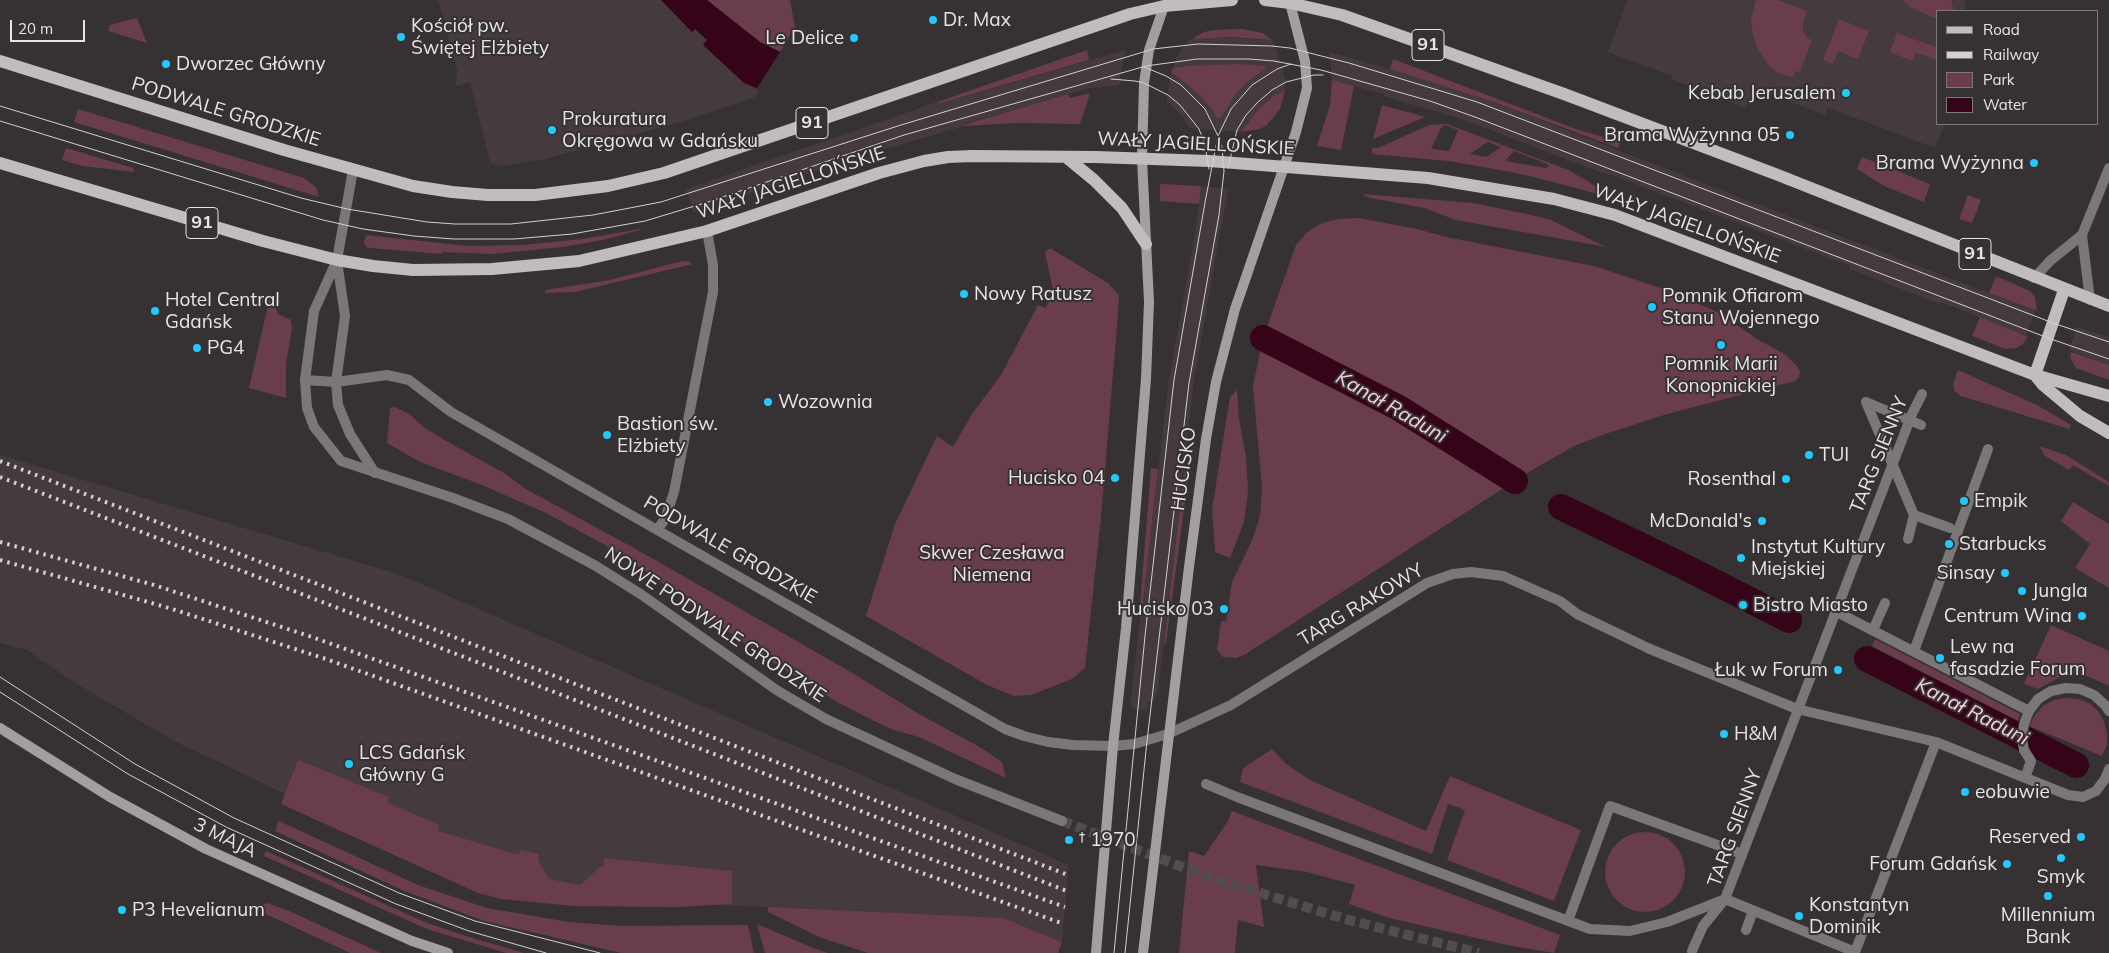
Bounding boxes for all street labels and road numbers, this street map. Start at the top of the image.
road number: 91 [1412,30,1444,60]
street label: PODWALE GRODZKIE [129,72,323,152]
road number: 91 [796,108,828,138]
street label: WAŁY JAGIELLOŃSKIE [1097,127,1295,161]
street label: WAŁY JAGIELLOŃSKIE [694,142,888,224]
street label: WAŁY JAGIELLOŃSKIE [1590,180,1784,268]
road number: 91 [186,208,218,238]
road number: 91 [1959,238,1991,270]
street label: TARG SIENNY [1845,393,1913,517]
street label: HUCISKO [1167,426,1201,512]
street label: PODWALE GRODZKIE [639,491,821,609]
street label: NOWE PODWALE GRODZKIE [600,542,830,708]
street label: TARG RAKOWY [1295,559,1427,651]
street label: TARG SIENNY [1703,766,1767,890]
street label: 3 MAJA [190,813,260,863]

